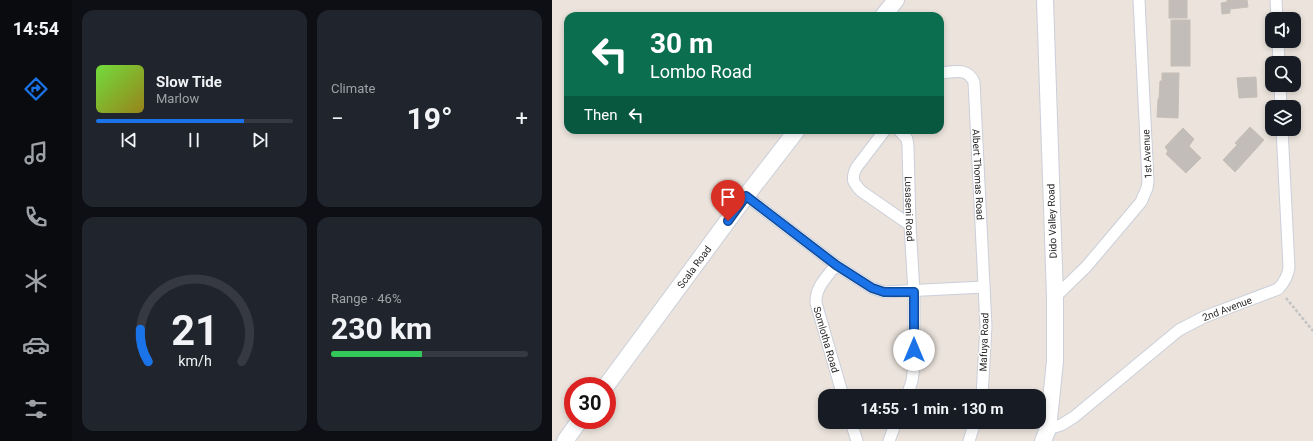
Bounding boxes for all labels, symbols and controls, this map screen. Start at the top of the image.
map controls [1265,12,1301,136]
button: sound [1265,12,1301,48]
text: 14:54 [13,18,59,39]
text: 30 m [650,27,713,60]
icon: left [584,28,636,80]
button: search [1265,56,1301,92]
text: Lombo Road [650,61,752,82]
text: Slow Tide [156,73,222,91]
icon: directions [22,75,50,103]
text: Climate [331,81,375,96]
text: Marlow [156,91,199,106]
button: layers [1265,100,1301,136]
text: 19° [406,101,453,136]
icon: left [625,104,647,126]
text: − [331,106,344,131]
text: + [516,106,528,131]
text: Then [584,106,617,124]
icon: previous [118,129,140,151]
icon: pause [183,129,205,151]
icon: next [249,129,271,151]
street label: Albert Thomas Road [971,129,986,220]
street label: 1st Avenue [1140,129,1154,179]
icon: music [22,139,50,167]
street label: Lusaseni Road [903,176,916,242]
pin [711,180,745,221]
street label: Dido Valley Road [1045,183,1059,259]
icon: arrive [717,186,739,208]
icon: phone [22,203,50,231]
street label: Scala Road [675,243,713,290]
icon: climate [22,267,50,295]
text: Range · 46% [331,291,401,306]
street label: 2nd Avenue [1201,294,1253,323]
street label: Somlotha Road [812,305,841,374]
text: 21 [171,306,218,355]
text: 230 km [331,311,432,346]
street label: Mafuya Road [977,312,991,372]
position arrow [893,329,935,371]
icon: car [22,331,50,359]
text: km/h [178,352,211,368]
speed limit sign: 30 [564,377,616,429]
icon: filters [22,395,50,423]
text: 14:55 · 1 min · 130 m [861,400,1003,418]

